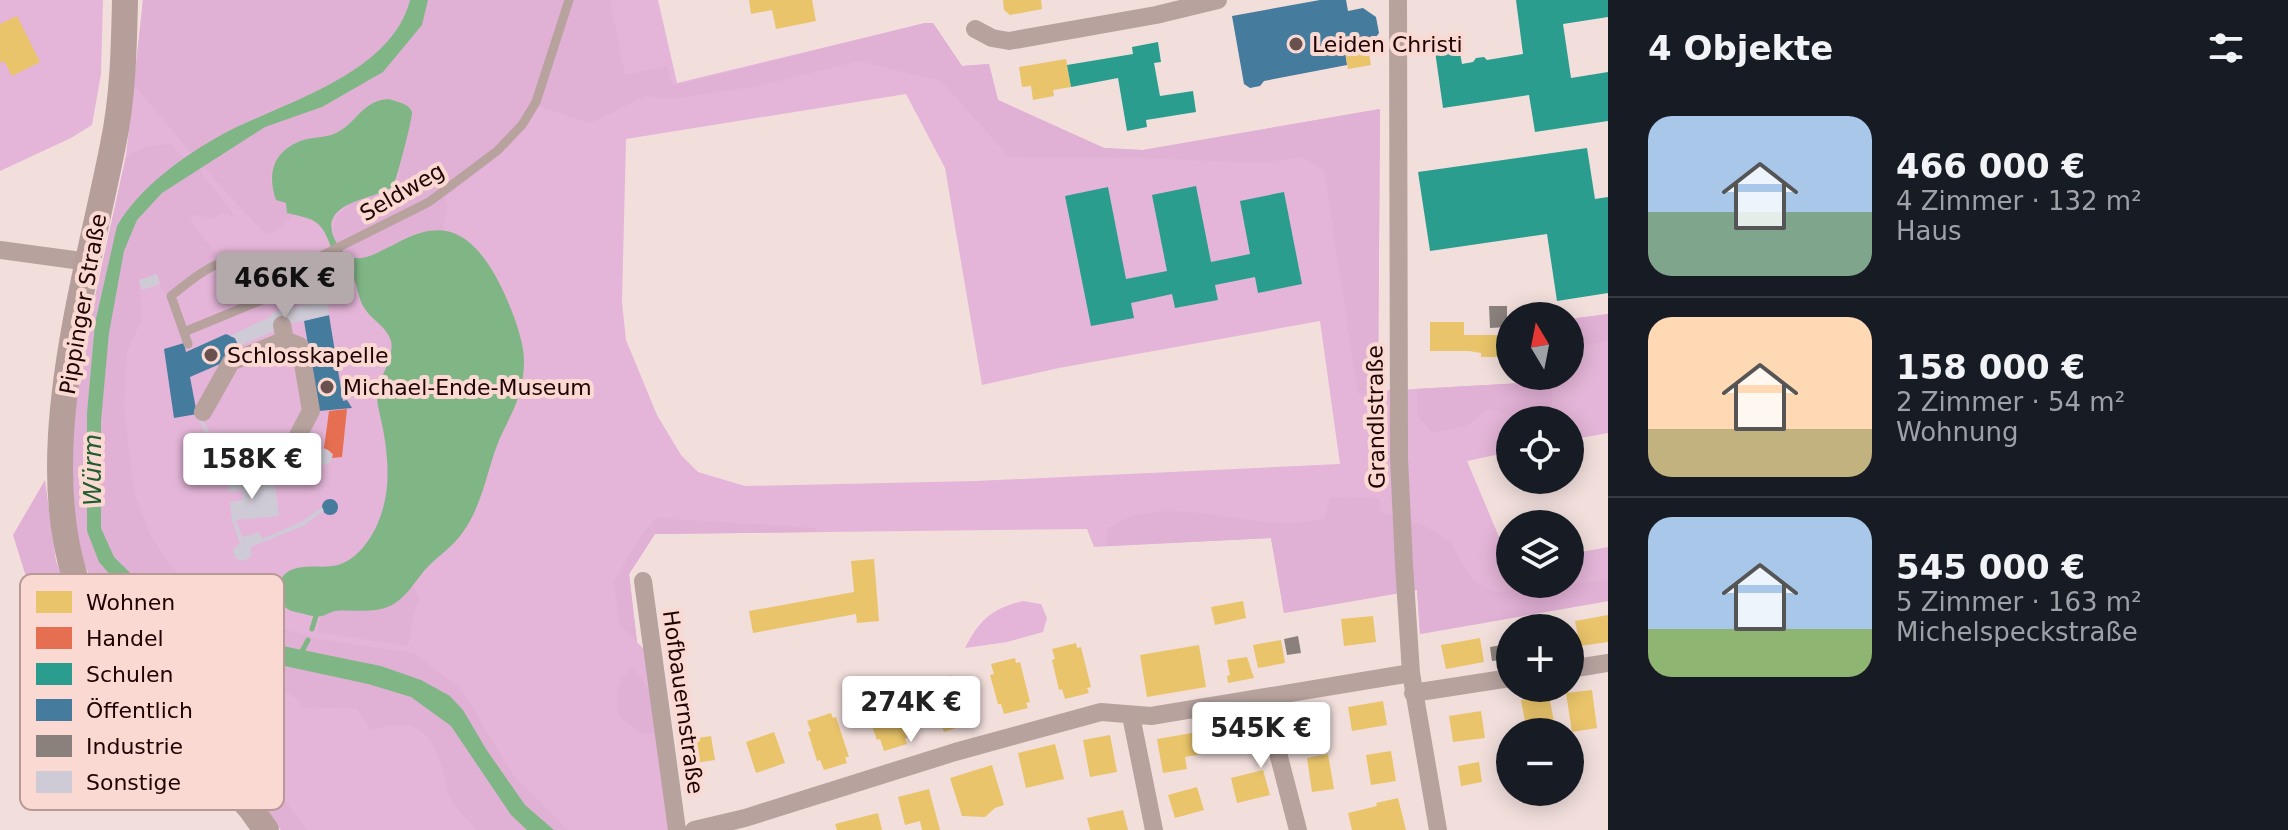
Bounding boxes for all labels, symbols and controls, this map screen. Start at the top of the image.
icon: filters [2204,26,2248,70]
text: 4 Objekte [1648,28,1833,68]
place label: Leiden Christi [1312,32,1463,57]
marker: Leiden Christi [1287,35,1305,53]
text: 466 000 € [1896,146,2085,186]
icon: home [1712,148,1808,244]
street label: Seldweg [355,158,449,226]
text: 4 Zimmer · 132 m² [1896,186,2142,216]
street label: Pippinger Straße [55,212,111,396]
text: Haus [1896,216,1962,246]
pin: 466K € [220,252,350,320]
text: 466K € [234,263,336,293]
north arrow [1496,302,1584,390]
map controls [1496,302,1584,806]
place label: Schlosskapelle [227,343,389,368]
street label: Grandlstraße [1362,345,1390,489]
marker: Schlosskapelle [202,346,220,364]
text: 158 000 € [1896,347,2085,387]
icon: home [1712,349,1808,445]
place label: Michael-Ende-Museum [343,375,592,400]
marker: Michael-Ende-Museum [318,378,336,396]
text: 2 Zimmer · 54 m² [1896,387,2125,417]
button: locate [1496,406,1584,494]
text: Wohnung [1896,417,2019,447]
pin: 158K € [187,433,317,501]
water label: Würm [79,434,107,506]
text: 158K € [201,444,303,474]
button: layers [1496,510,1584,598]
text: 545 000 € [1896,547,2085,587]
icon: home [1712,549,1808,645]
legend [20,574,284,810]
text: 5 Zimmer · 163 m² [1896,587,2142,617]
text: Wohnen [86,590,175,615]
street label: Hofbauernstraße [658,609,708,795]
button: + [1496,614,1584,702]
text: Michelspeckstraße [1896,617,2138,647]
text: Handel [86,626,164,651]
text: Schulen [86,662,174,687]
pin: 274K € [846,676,976,744]
text: 274K € [860,687,962,717]
text: Öffentlich [86,698,193,723]
pin: 545K € [1196,702,1326,770]
text: 545K € [1210,713,1312,743]
button: − [1496,718,1584,806]
text: Industrie [86,734,183,759]
text: Sonstige [86,770,181,795]

